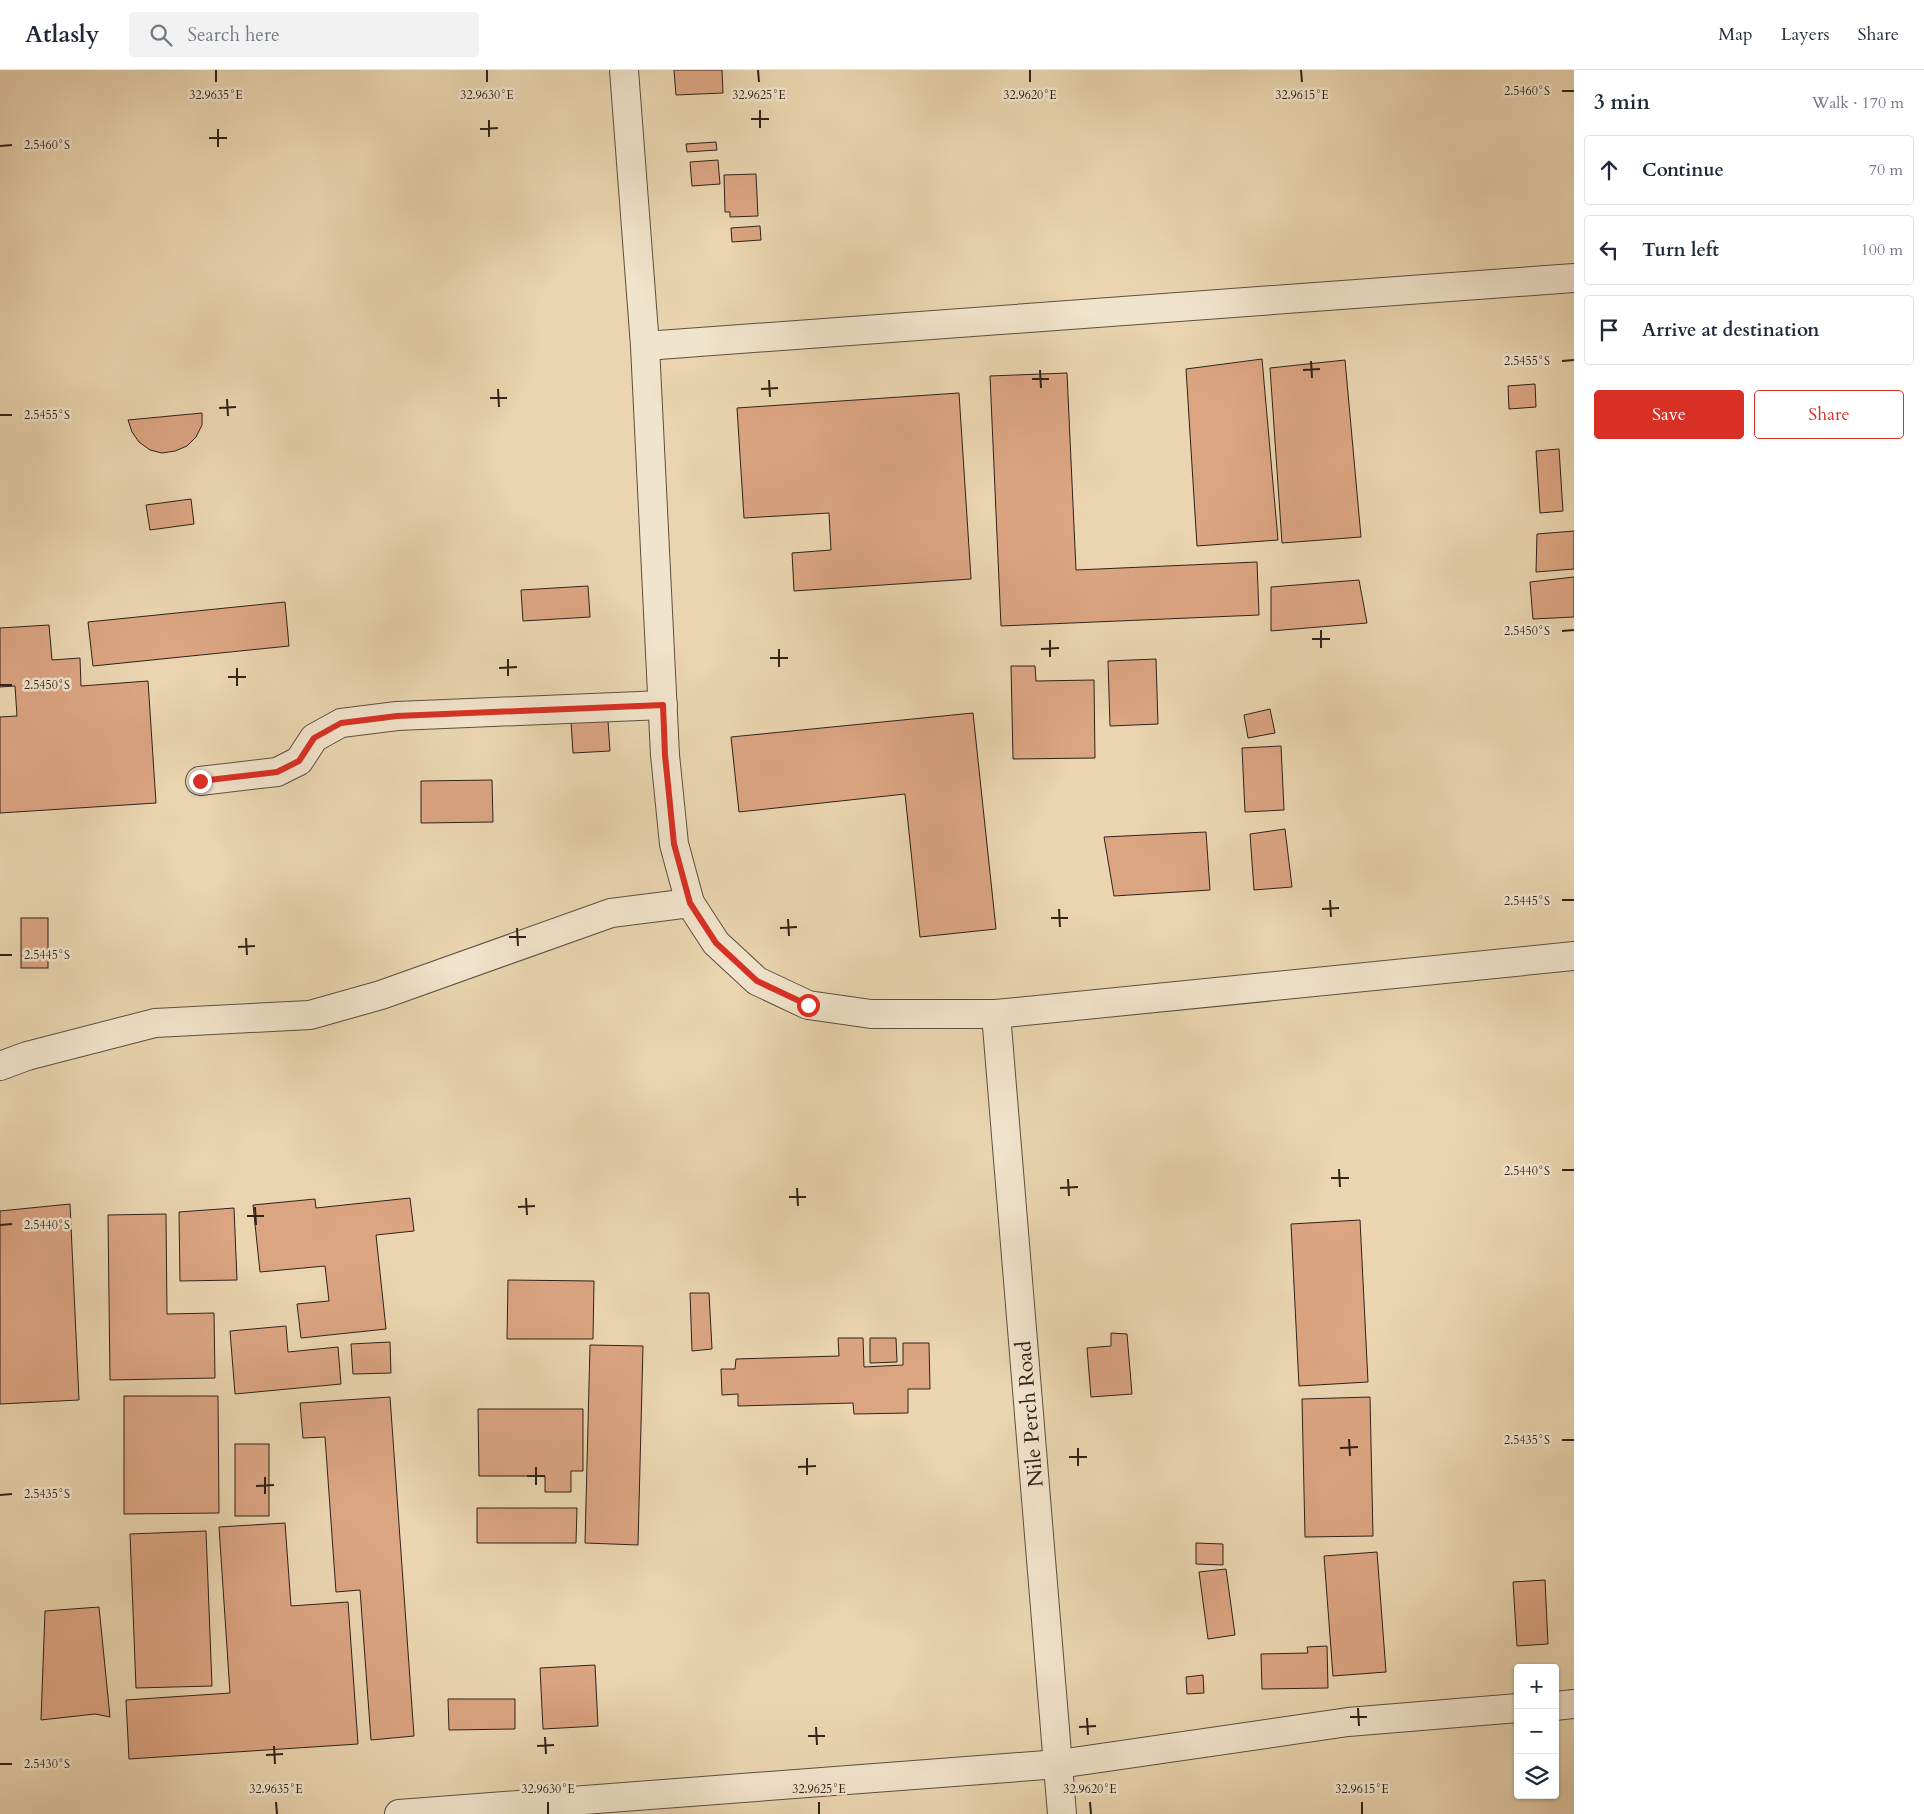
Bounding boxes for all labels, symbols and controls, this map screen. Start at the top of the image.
search box [129,12,479,57]
text: Atlasly [25,18,99,51]
icon: search [147,21,175,49]
text: Search here [187,22,280,48]
text: Map [1718,22,1753,47]
text: Layers [1781,22,1830,47]
text: Share [1858,22,1899,47]
text: 2.5460°S [1504,83,1550,99]
text: 32.9635°E [189,87,243,103]
text: 32.9630°E [460,87,514,103]
text: 32.9625°E [732,87,786,103]
text: 32.9620°E [1003,87,1057,103]
text: 32.9615°E [1275,87,1329,103]
text: 3 min [1594,88,1650,117]
text: Walk · 170 m [1812,92,1904,114]
text: 2.5460°S [24,137,70,153]
icon: ahead [1595,156,1623,184]
text: Continue [1642,157,1724,183]
text: 70 m [1869,159,1903,181]
icon: left [1595,236,1623,264]
text: Turn left [1642,237,1719,263]
text: 100 m [1861,239,1903,261]
icon: arrive [1595,316,1623,344]
text: Arrive at destination [1642,317,1819,343]
text: 2.5455°S [1504,353,1550,369]
button: Save [1594,390,1744,439]
button: Share [1754,390,1904,439]
text: 2.5455°S [24,407,70,423]
text: 2.5450°S [1504,623,1550,639]
text: 2.5450°S [24,677,70,693]
route end [189,770,212,793]
text: 2.5445°S [1504,893,1550,909]
text: 2.5445°S [24,947,70,963]
route start [797,994,820,1017]
text: 2.5440°S [1504,1163,1550,1179]
text: 2.5440°S [24,1217,70,1233]
street label: Nile Perch Road [1009,1340,1051,1488]
text: 2.5435°S [1504,1432,1550,1448]
text: 2.5435°S [24,1486,70,1502]
map controls [1514,1664,1559,1799]
button: + [1514,1664,1559,1709]
button: − [1514,1709,1559,1754]
button: layers [1514,1754,1559,1799]
text: 2.5430°S [24,1756,70,1772]
text: 32.9635°E [249,1781,303,1797]
text: 32.9630°E [521,1781,575,1797]
text: 32.9625°E [792,1781,846,1797]
text: 32.9620°E [1063,1781,1117,1797]
text: 32.9615°E [1335,1781,1389,1797]

